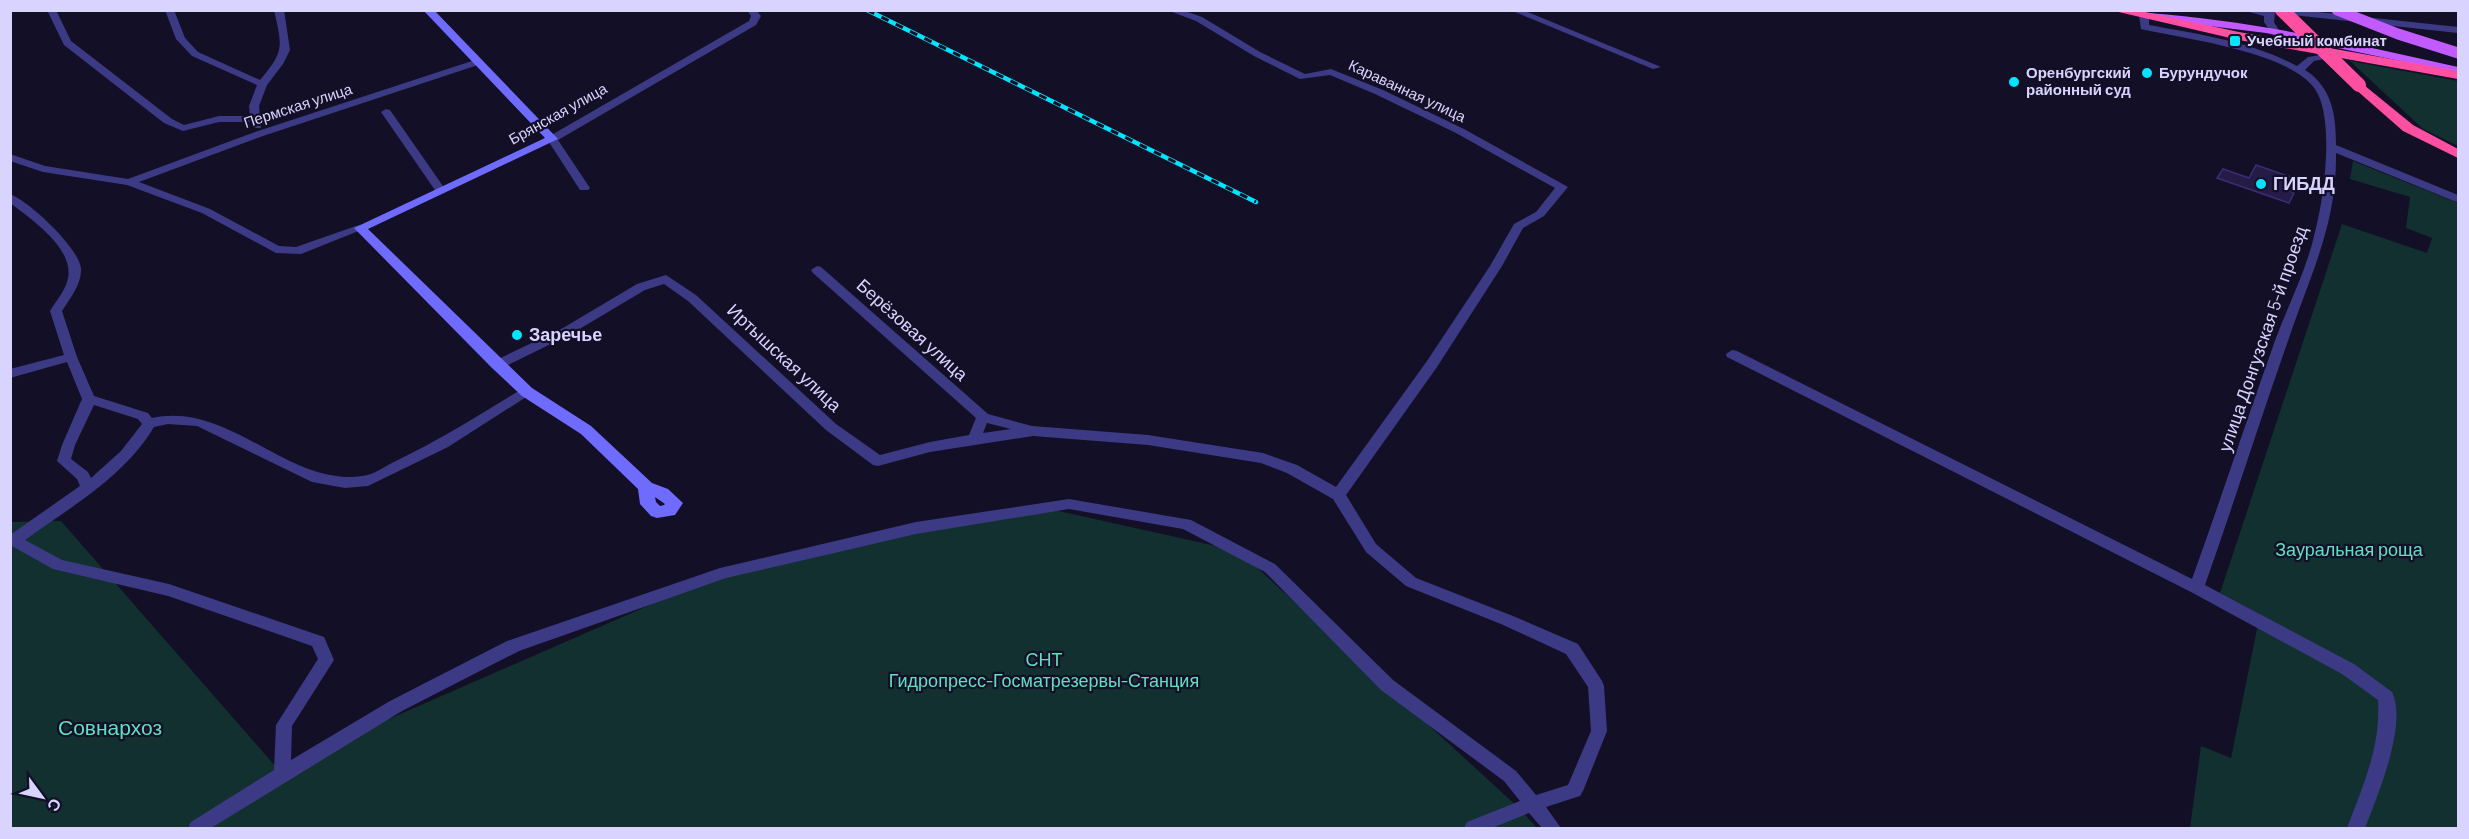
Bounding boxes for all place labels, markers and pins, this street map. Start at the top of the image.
place label: Учебный комбинат [2247,31,2387,49]
marker: Учебный комбинат [2228,34,2242,48]
place label: Оренбургский районный суд [2026,63,2131,98]
place label: Бурундучок [2159,63,2248,81]
marker: Бурундучок [2140,66,2154,80]
marker: Оренбургский районный суд [2007,75,2021,89]
place label: ГИБДД [2273,172,2335,194]
marker: ГИБДД [2254,177,2268,191]
place label: Заречье [529,323,602,345]
marker: Заречье [510,328,524,342]

